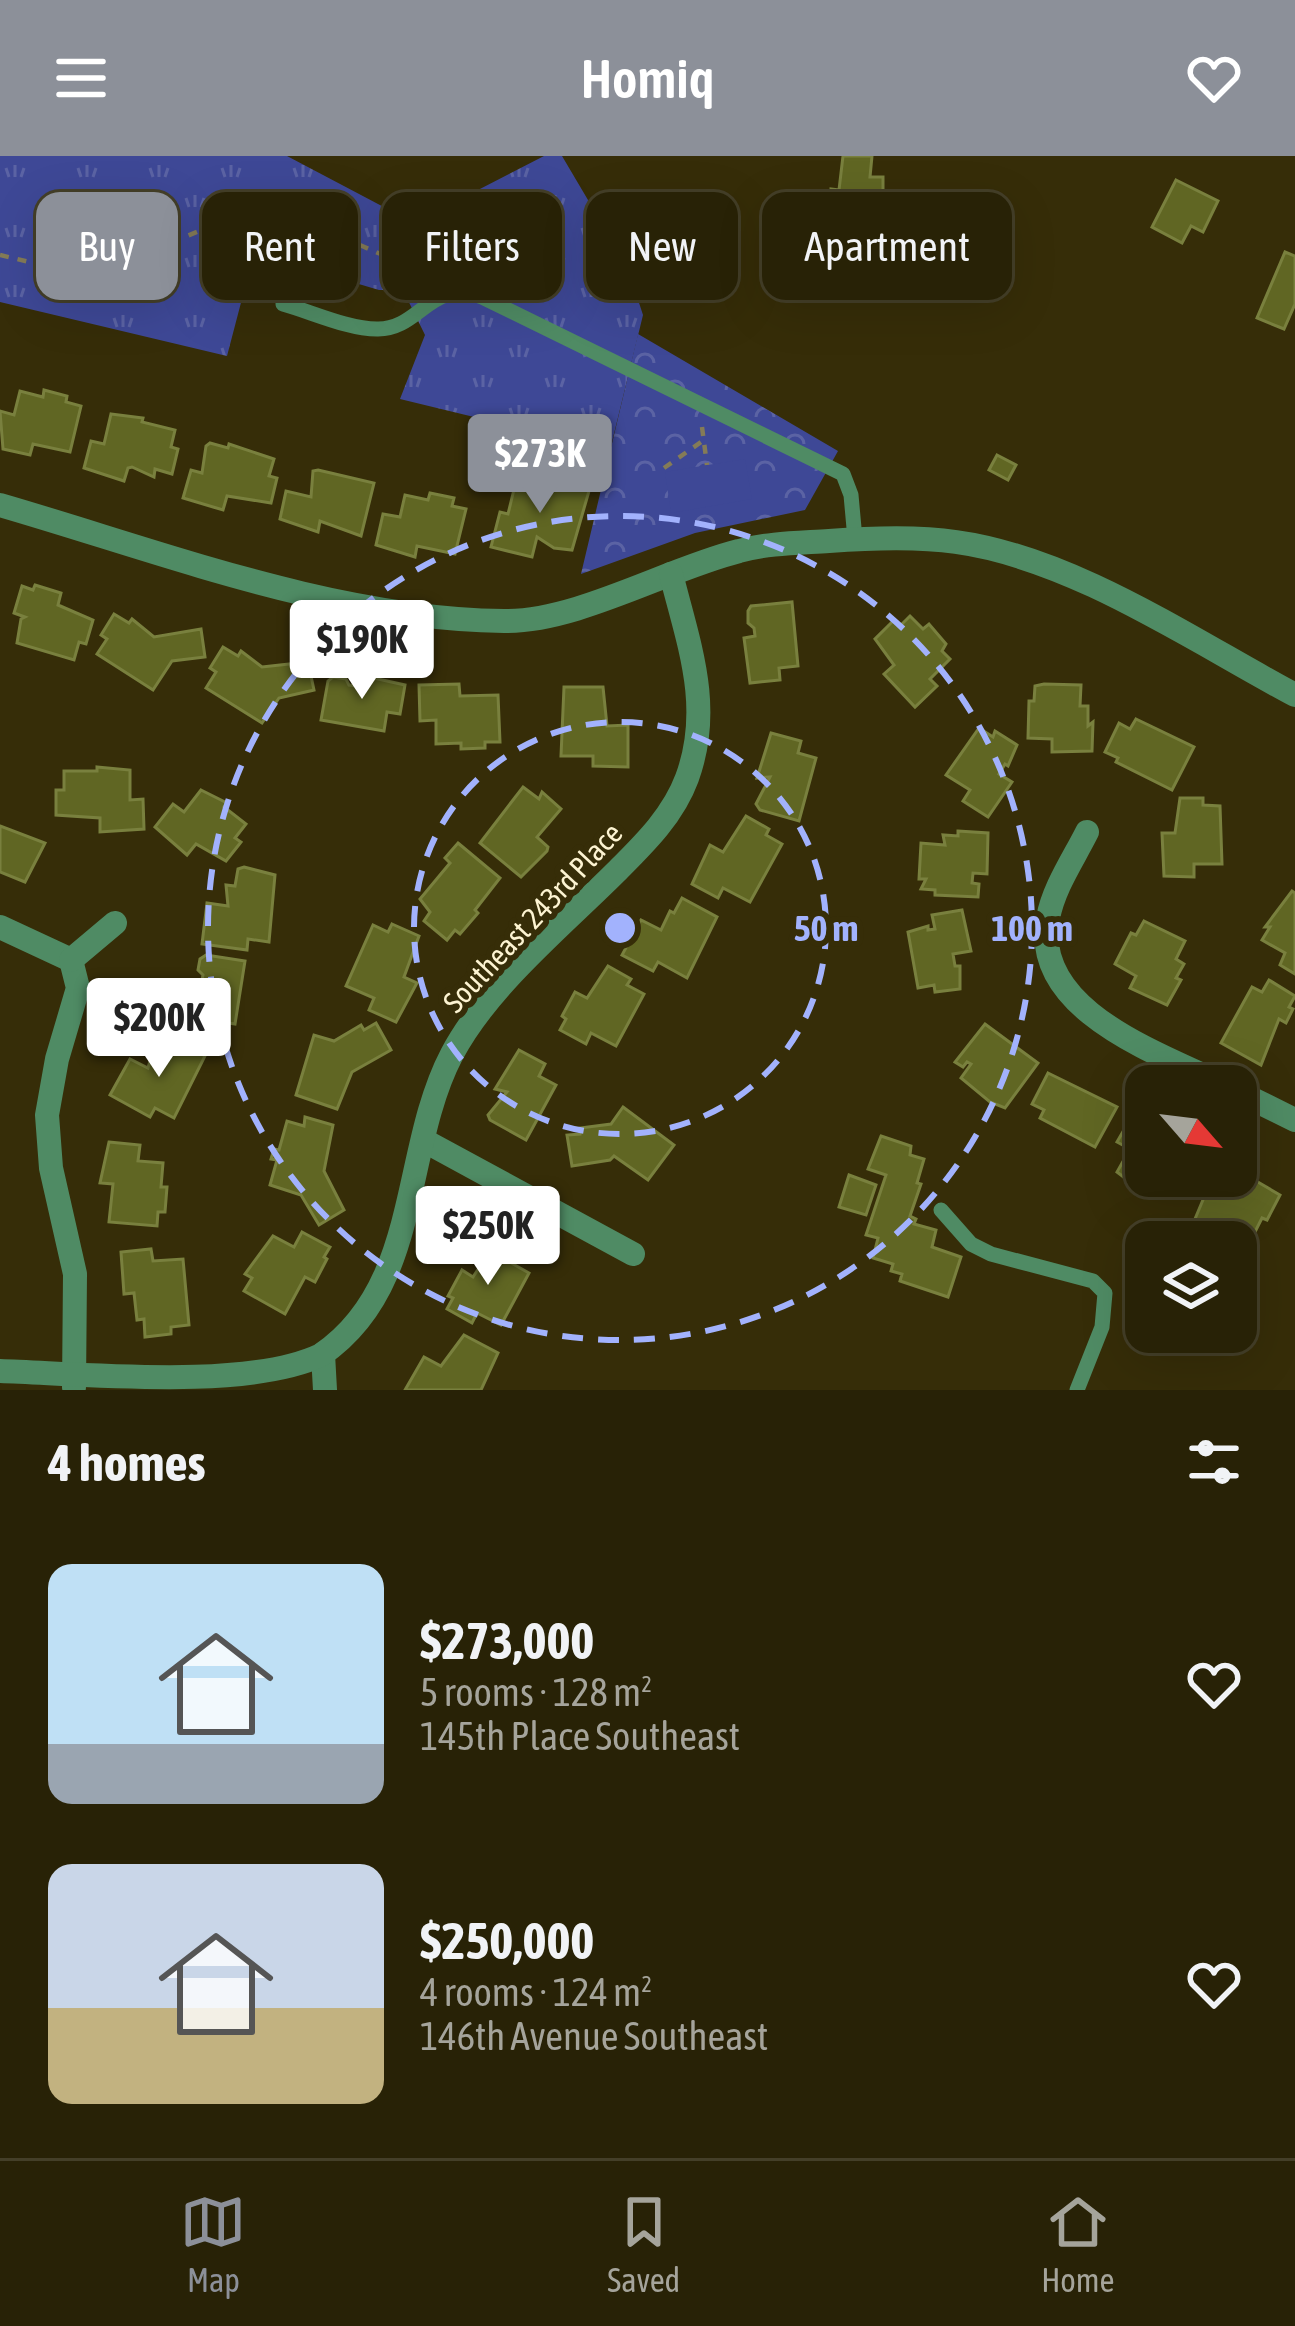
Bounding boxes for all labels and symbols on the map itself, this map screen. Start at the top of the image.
pin: $273K [456,414,624,516]
pin: $190K [278,600,446,702]
street label: Southeast 243rd Place [436,816,629,1019]
centre of rings [599,907,641,949]
text: 50 m [794,907,858,949]
text: 100 m [991,907,1073,949]
pin: $200K [75,978,243,1080]
north arrow [1125,1065,1257,1197]
pin: $250K [404,1186,572,1288]

